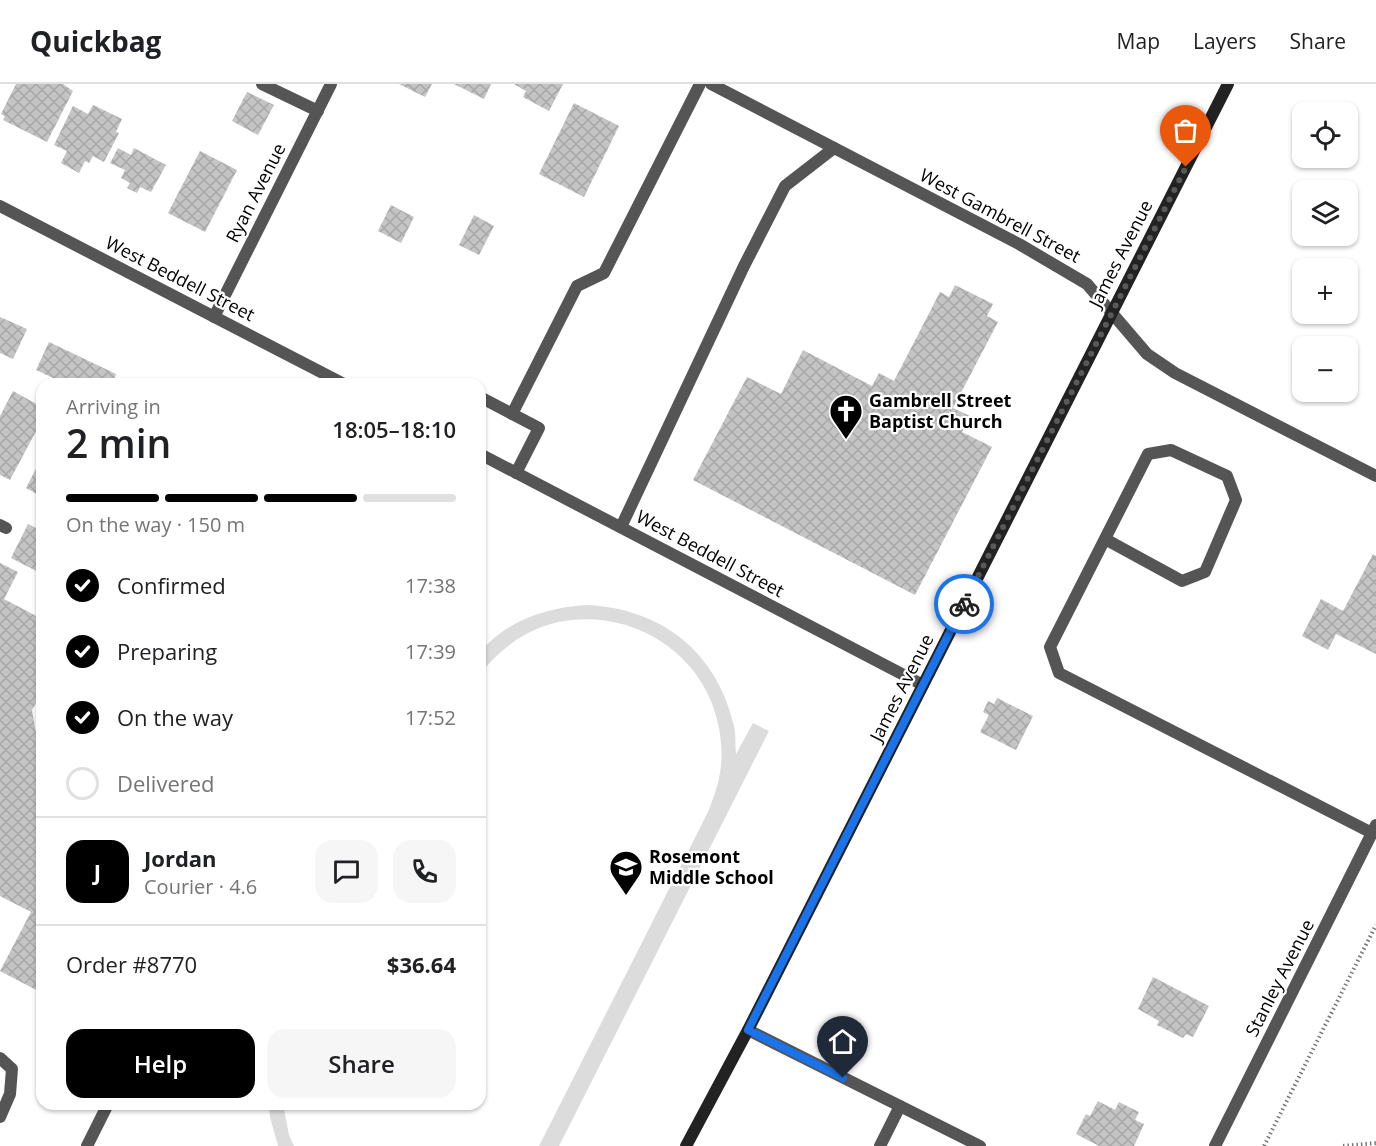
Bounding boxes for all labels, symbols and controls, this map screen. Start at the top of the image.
text: Quickbag [30,22,161,60]
text: Map [1117,27,1160,55]
text: Layers [1193,27,1257,55]
text: Share [1290,27,1346,55]
map controls [1292,102,1358,402]
button: locate [1292,102,1358,168]
pin [1160,105,1211,167]
icon: bag [1169,114,1202,147]
street label: Ryan Avenue [220,139,290,246]
street label: West Gambrell Street [916,163,1085,268]
button: layers [1292,180,1358,246]
street label: James Avenue [1082,196,1157,313]
street label: West Beddell Street [102,230,259,326]
button: + [1292,258,1358,324]
button: − [1292,336,1358,402]
place label: Gambrell Street Baptist Church [869,388,1012,433]
text: Arriving in [66,393,161,420]
church icon: Gambrell Street Baptist Church [828,393,864,440]
text: 18:05–18:10 [332,414,456,444]
text: 2 min [66,416,171,469]
street label: West Beddell Street [632,504,789,602]
text: On the way · 150 m [66,511,245,538]
icon: check [66,569,99,602]
text: Confirmed [117,570,226,600]
text: 17:38 [405,572,456,599]
courier [934,574,994,634]
icon: bike [948,588,981,621]
street label: James Avenue [863,630,938,747]
icon: check [66,635,99,668]
text: Preparing [117,636,217,666]
text: 17:39 [405,638,456,665]
icon: check [66,701,99,734]
text: On the way [117,702,233,732]
text: 17:52 [405,704,456,731]
text: Delivered [117,768,215,798]
button: chat [315,840,378,903]
button: phone [393,840,456,903]
text: Jordan [144,843,217,873]
place label: Rosemont Middle School [649,844,774,889]
school or university icon: Rosemont Middle School [608,849,644,896]
text: J [94,856,101,886]
text: Courier · 4.6 [144,873,257,900]
street label: Stanley Avenue [1239,915,1319,1040]
text: Order #8770 [66,949,197,979]
text: $36.64 [387,949,456,979]
pin [817,1016,868,1078]
icon: home [826,1025,859,1058]
button: Help [66,1029,255,1098]
button: Share [267,1029,456,1098]

